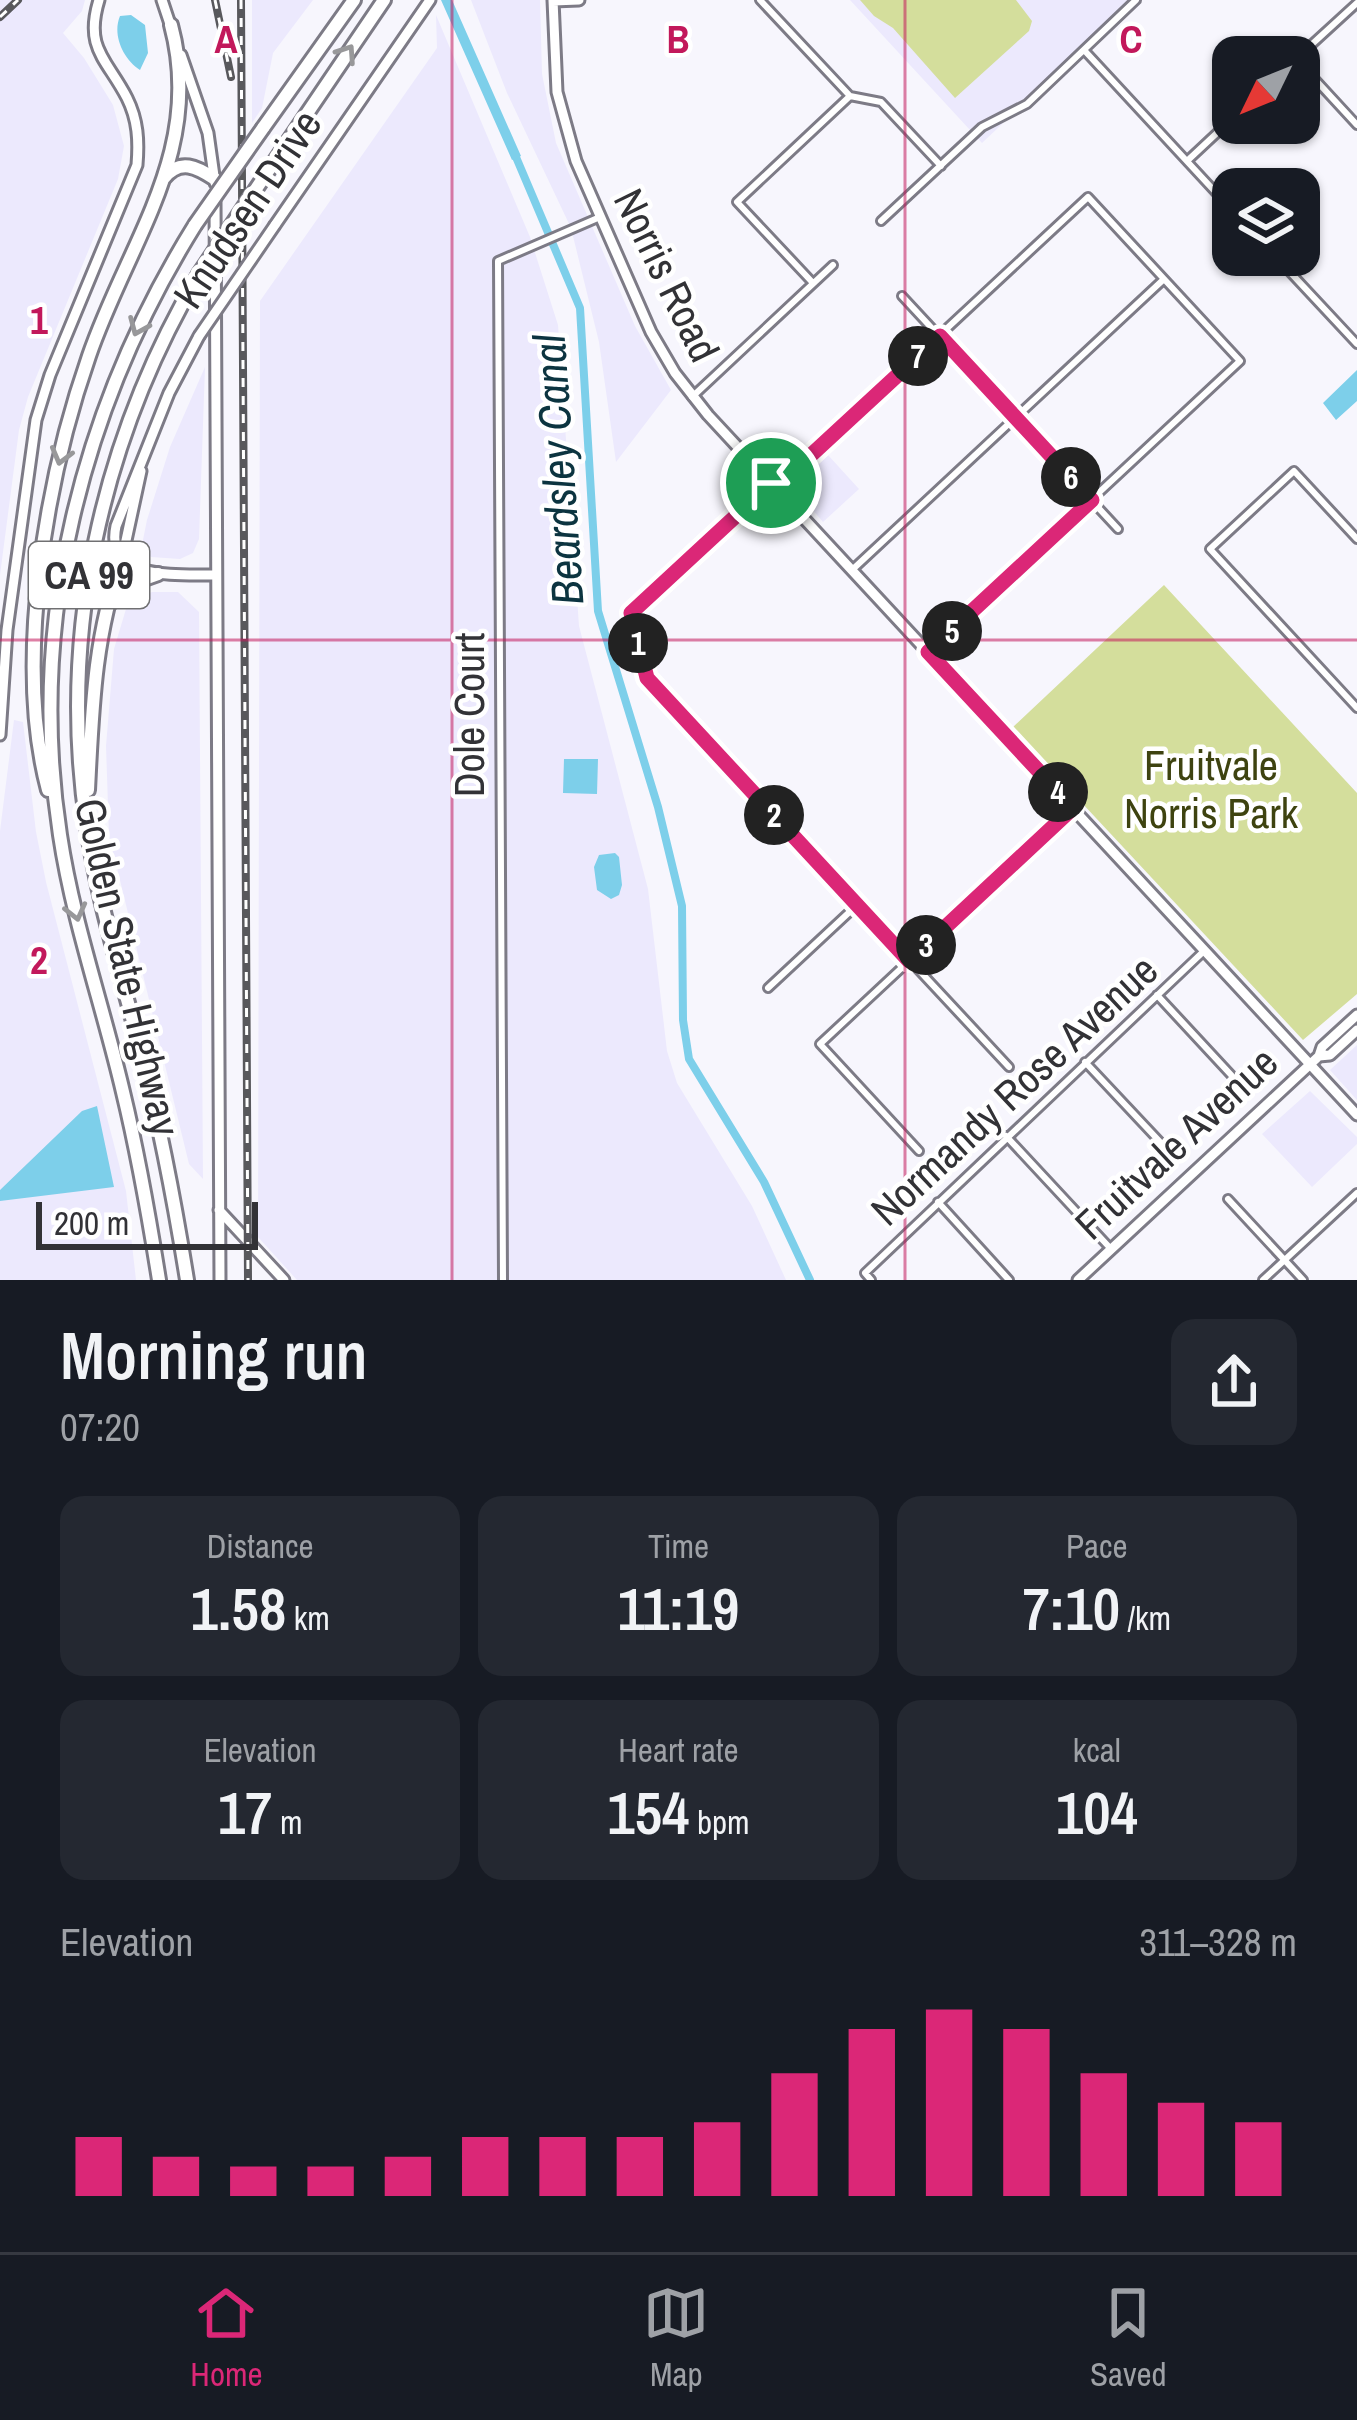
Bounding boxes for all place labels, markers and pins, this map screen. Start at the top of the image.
pin: 7 [888,326,948,386]
pin [720,432,822,534]
pin: 6 [1041,447,1101,507]
pin: 5 [922,601,982,661]
pin: 1 [608,613,668,673]
pin: 4 [1028,762,1088,822]
pin: 2 [744,785,804,845]
pin: 3 [896,915,956,975]

